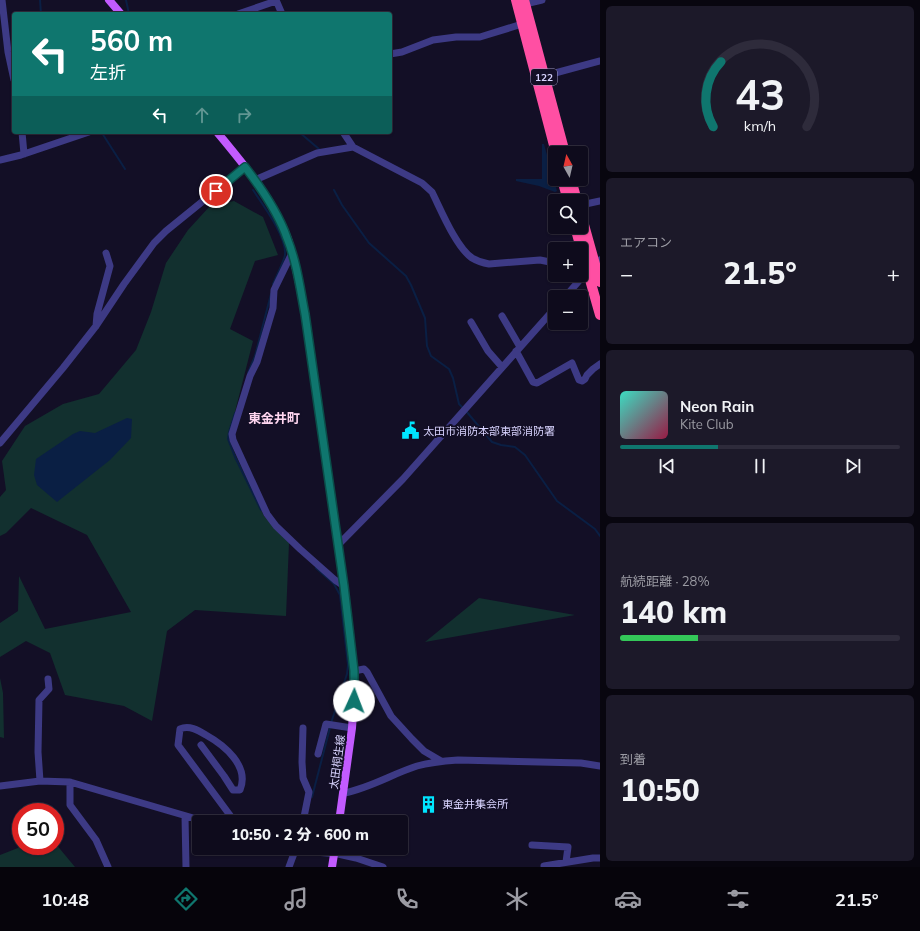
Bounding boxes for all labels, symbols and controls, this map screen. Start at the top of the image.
text: 560 m [90,23,173,58]
icon: left [24,28,76,80]
text: 左折 [90,61,126,84]
text: 43 [735,68,785,120]
road number: 122 [531,69,557,85]
icon: left [149,104,171,126]
icon: ahead [191,104,213,126]
icon: right [233,104,255,126]
text: km/h [744,117,776,135]
north arrow [548,146,588,186]
map controls [548,146,588,330]
pin [199,174,233,208]
icon: arrive [205,180,227,202]
button: search [548,194,588,234]
text: エアコン [620,234,672,250]
button: + [548,242,588,282]
text: 21.5° [723,254,797,292]
text: − [620,260,633,288]
text: + [887,260,900,288]
button: − [548,290,588,330]
text: Neon Rain [680,397,754,416]
district label: 東金井町 [248,410,300,426]
text: Kite Club [680,416,734,432]
public building icon: 太田市消防本部東部消防署 [400,421,420,441]
place label: 太田市消防本部東部消防署 [423,424,555,438]
icon: previous [656,455,678,477]
icon: pause [749,455,771,477]
icon: next [842,455,864,477]
text: 航続距離 · 28% [620,573,710,589]
text: 140 km [620,593,727,631]
position arrow [333,680,375,722]
street label: 太田桐生線 [326,734,348,790]
text: 到着 [620,751,646,767]
text: 10:50 [620,771,700,809]
building icon: 東金井集会所 [419,794,439,814]
place label: 東金井集会所 [442,797,509,811]
speed limit sign: 50 [12,803,64,855]
text: 10:50 · 2 分 · 600 m [231,825,369,844]
icon: directions [172,885,200,913]
icon: music [282,885,310,913]
icon: phone [393,885,421,913]
icon: climate [503,885,531,913]
icon: car [614,885,642,913]
icon: filters [724,885,752,913]
text: 10:48 [41,888,89,911]
text: 21.5° [835,888,879,911]

